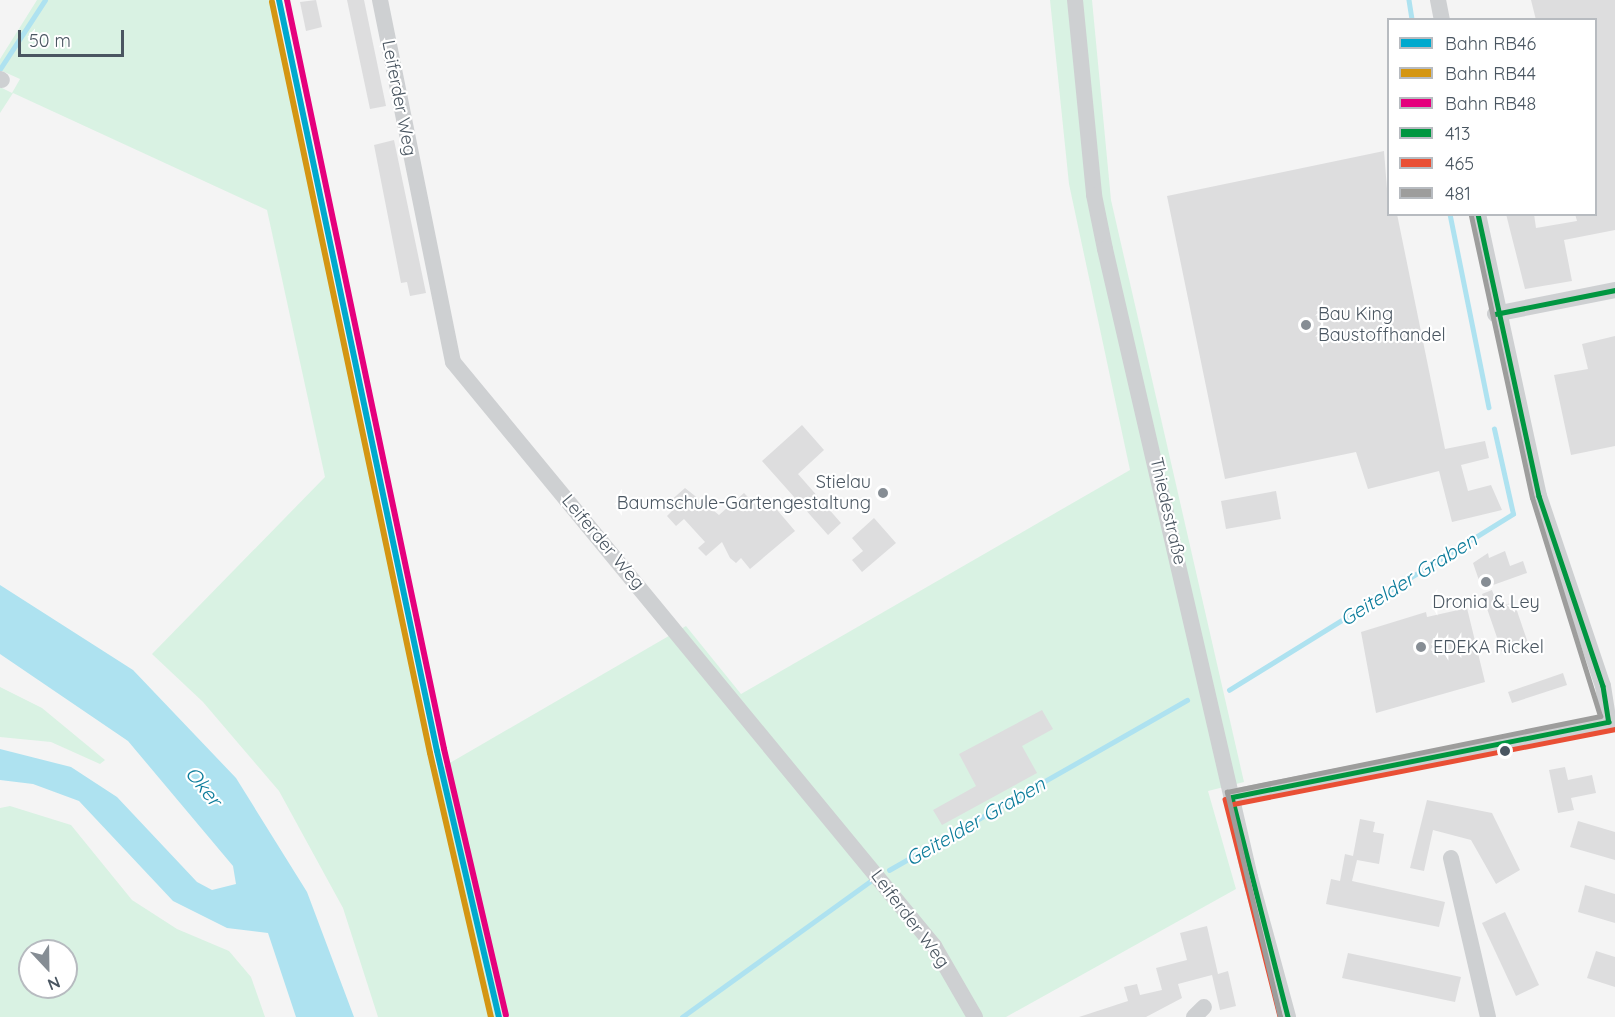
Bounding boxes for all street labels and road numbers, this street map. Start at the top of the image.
street label: Leiferder Weg [377,38,421,158]
street label: Thiedestraße [1145,455,1191,567]
street label: Leiferder Weg [557,490,649,594]
street label: Leiferder Weg [866,866,954,972]

